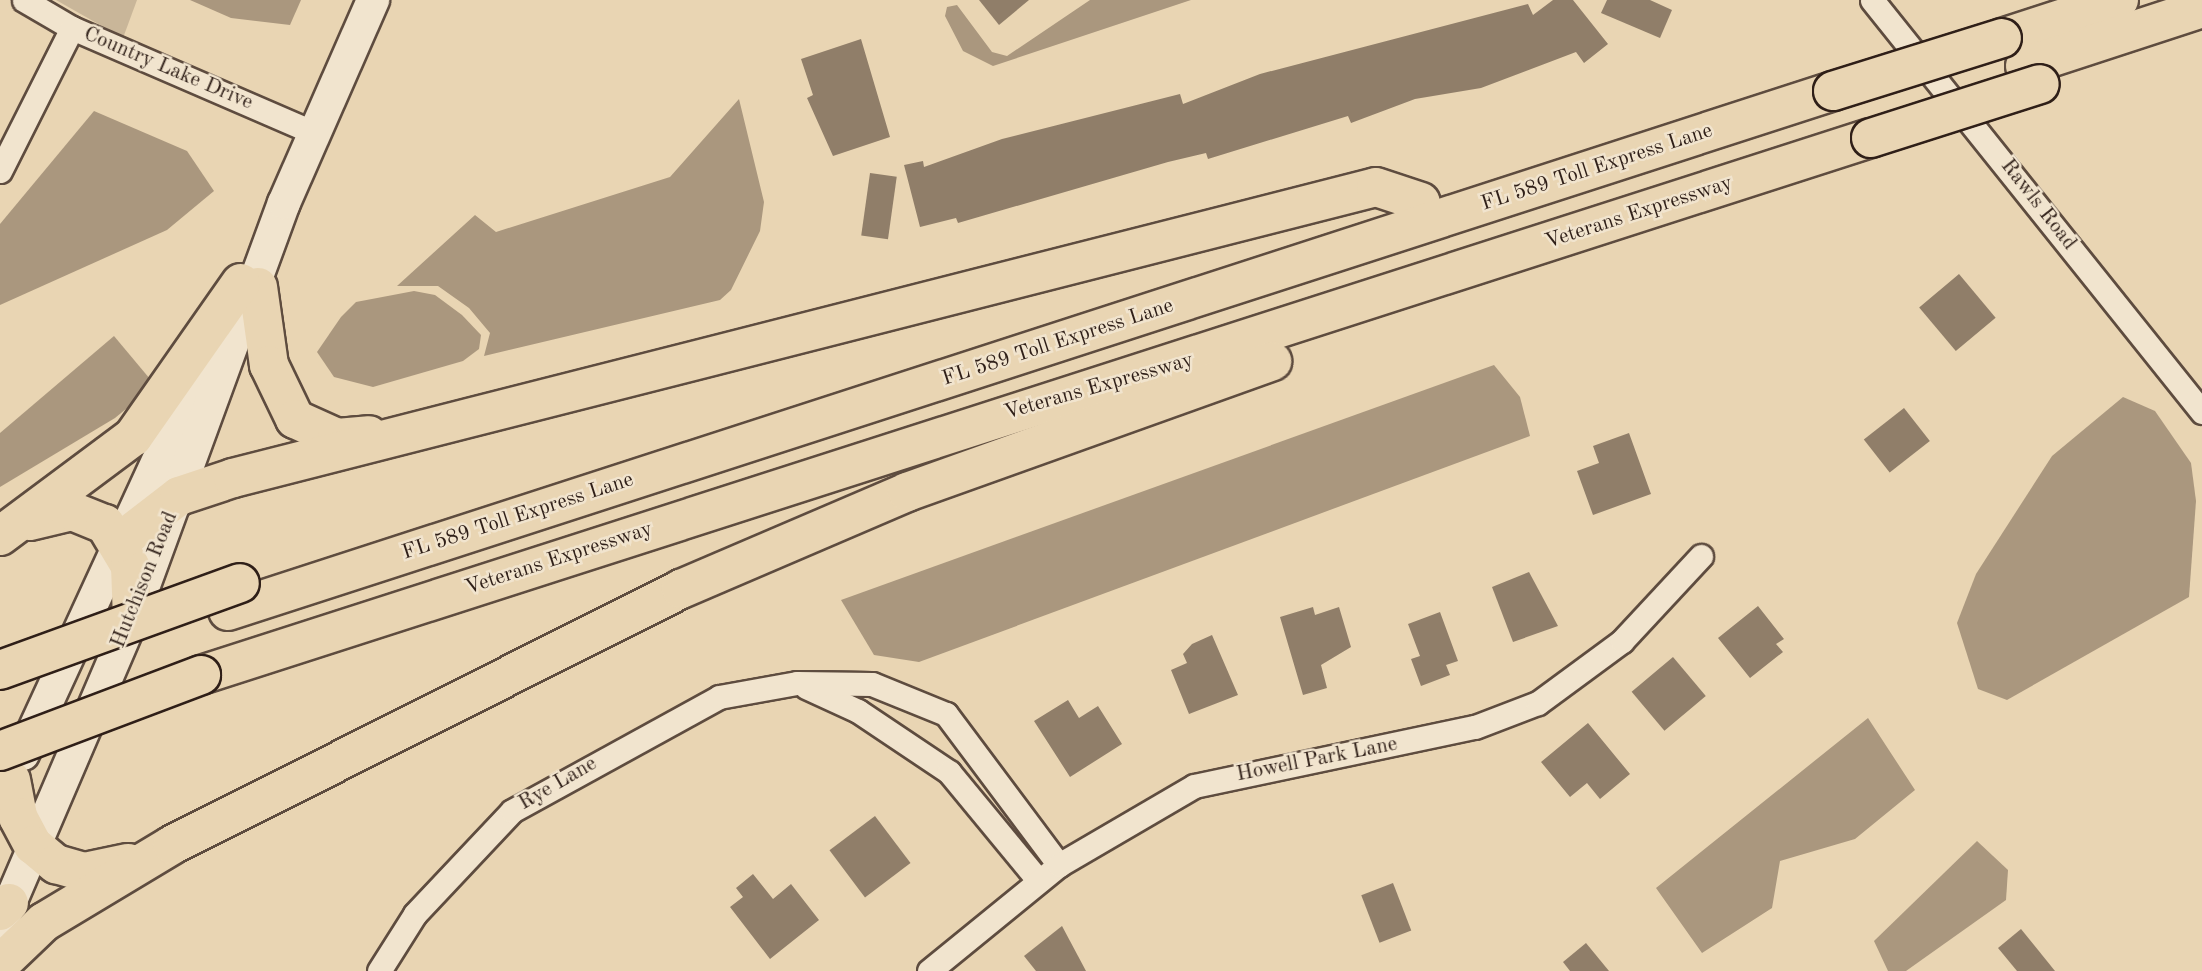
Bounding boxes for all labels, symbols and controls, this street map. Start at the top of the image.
street label: Country Lake Drive [80,22,256,116]
street label: FL 589 Toll Express Lane [1478,119,1716,217]
street label: Rawls Road [1995,154,2081,256]
street label: Veterans Expressway [1542,171,1736,255]
street label: FL 589 Toll Express Lane [939,294,1177,392]
street label: Veterans Expressway [1001,348,1197,426]
street label: FL 589 Toll Express Lane [399,468,637,566]
street label: Hutchison Road [106,508,184,652]
street label: Veterans Expressway [462,517,656,601]
street label: Howell Park Lane [1234,732,1400,788]
street label: Rye Lane [514,752,602,816]

